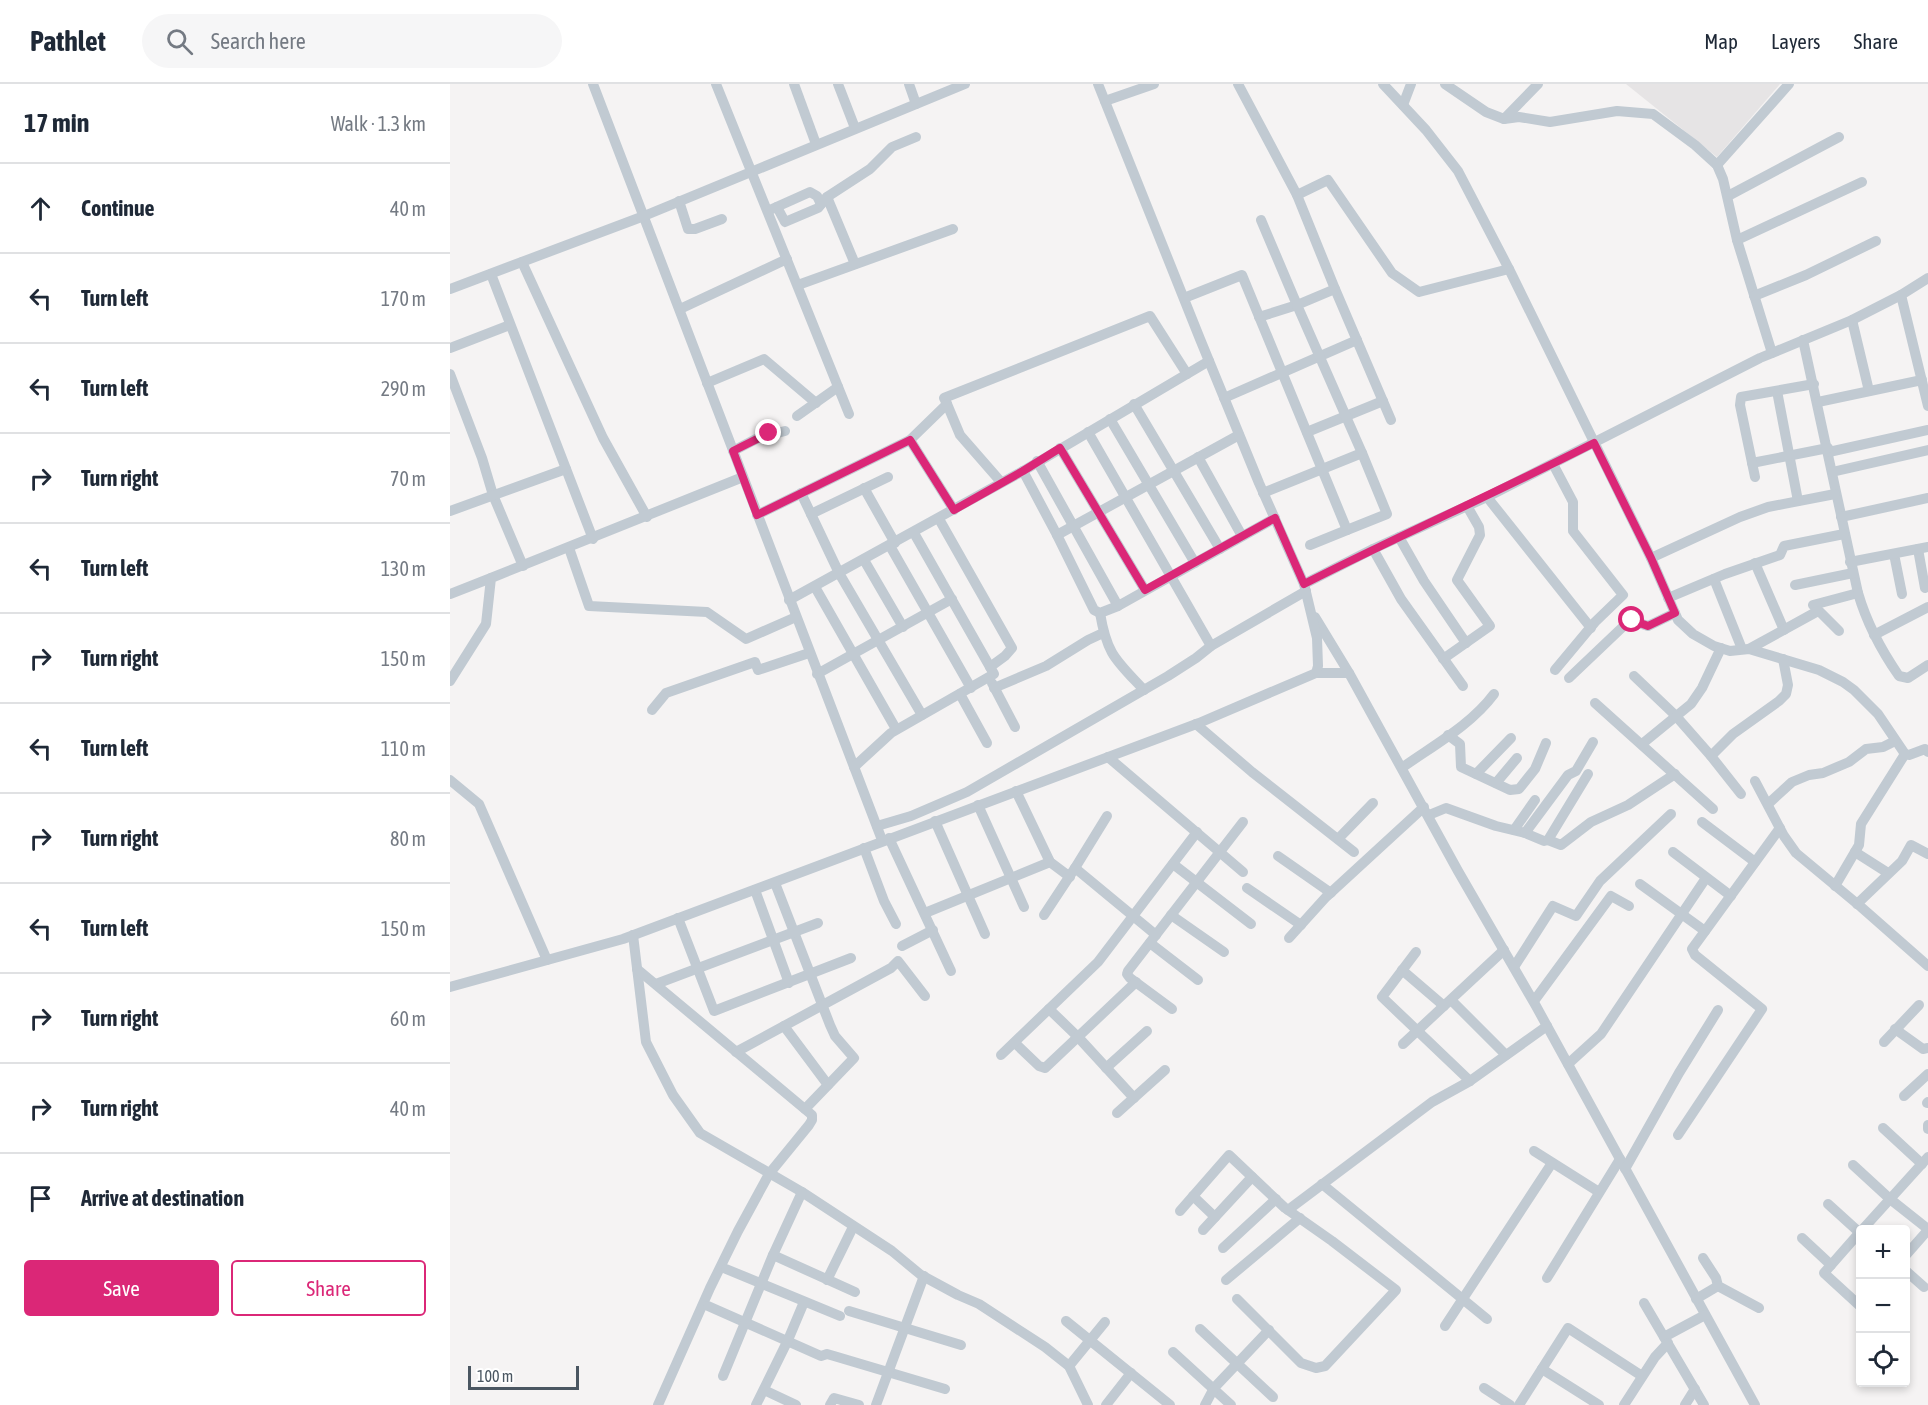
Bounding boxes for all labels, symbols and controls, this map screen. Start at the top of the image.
search box [142,14,562,68]
text: Pathlet [30,25,106,57]
icon: search [163,25,196,58]
text: Search here [211,28,306,54]
text: Map [1704,29,1738,53]
text: Layers [1771,29,1821,53]
text: Share [1854,29,1898,53]
text: 17 min [24,108,89,138]
text: Walk · 1.3 km [331,112,426,135]
icon: ahead [24,192,57,225]
text: Continue [81,195,155,221]
text: 40 m [390,197,426,220]
icon: left [24,282,57,315]
text: Turn left [81,285,148,311]
text: 170 m [381,287,426,310]
icon: left [24,372,57,405]
text: Turn left [81,375,148,401]
text: 290 m [381,377,426,400]
route end [755,419,781,445]
icon: right [24,462,57,495]
text: Turn right [81,465,158,491]
text: 70 m [390,467,426,490]
icon: left [24,552,57,585]
text: Turn left [81,555,148,581]
text: 130 m [381,557,426,580]
route start [1618,606,1644,632]
icon: right [24,642,57,675]
text: Turn right [81,645,158,671]
text: 150 m [381,647,426,670]
icon: left [24,732,57,765]
text: Turn left [81,735,148,761]
text: 110 m [381,737,426,760]
icon: right [24,822,57,855]
text: Turn right [81,825,158,851]
text: 80 m [390,827,426,850]
icon: left [24,912,57,945]
text: Turn left [81,915,148,941]
text: 150 m [381,917,426,940]
icon: right [24,1002,57,1035]
text: Turn right [81,1005,158,1031]
text: 60 m [390,1007,426,1030]
icon: right [24,1092,57,1125]
text: Turn right [81,1095,158,1121]
text: 40 m [390,1097,426,1120]
icon: arrive [24,1182,57,1215]
text: Arrive at destination [81,1185,244,1211]
map controls [1856,1225,1910,1387]
button: + [1856,1225,1910,1279]
button: Save [24,1260,219,1316]
button: Share [231,1260,426,1316]
button: − [1856,1279,1910,1333]
button: locate [1856,1333,1910,1387]
scale bar [468,1363,579,1390]
text: 100 m [477,1367,513,1385]

